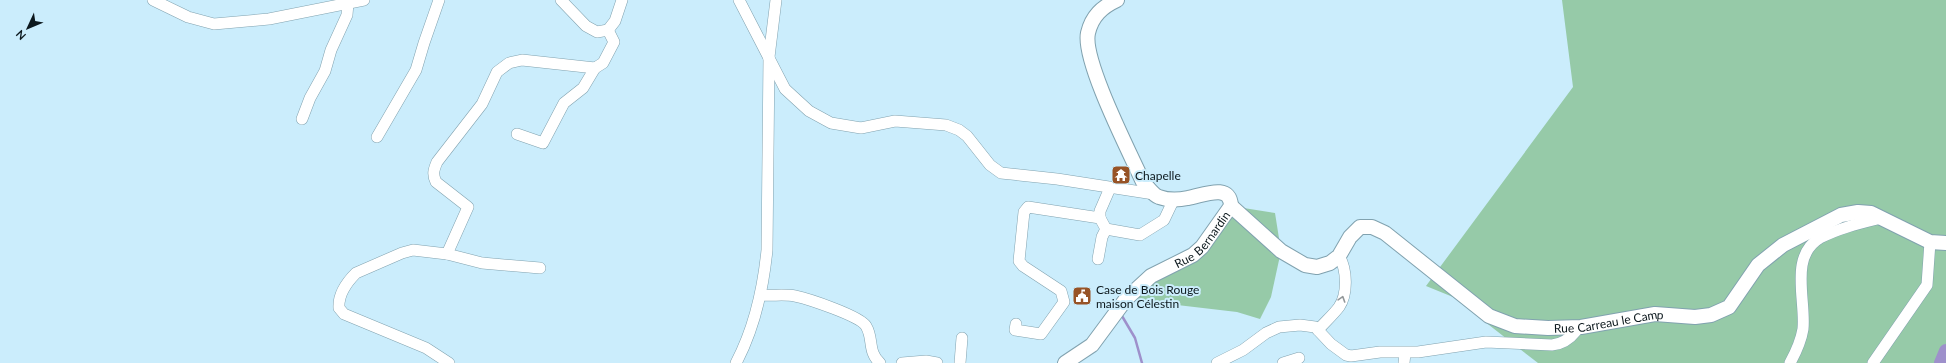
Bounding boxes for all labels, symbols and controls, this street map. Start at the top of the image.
north arrow [8,8,48,48]
text: N [13,28,28,43]
temple icon: Chapelle [1110,164,1132,186]
place label: Chapelle [1135,168,1181,183]
street label: Rue Bernardin [1172,208,1233,271]
place label: Case de Bois Rouge maison Célestin [1096,282,1199,311]
public building icon: Case de Bois Rouge maison Célestin [1071,285,1093,307]
one-way arrow [1337,296,1346,303]
street label: Rue Carreau le Camp [1554,306,1664,335]

